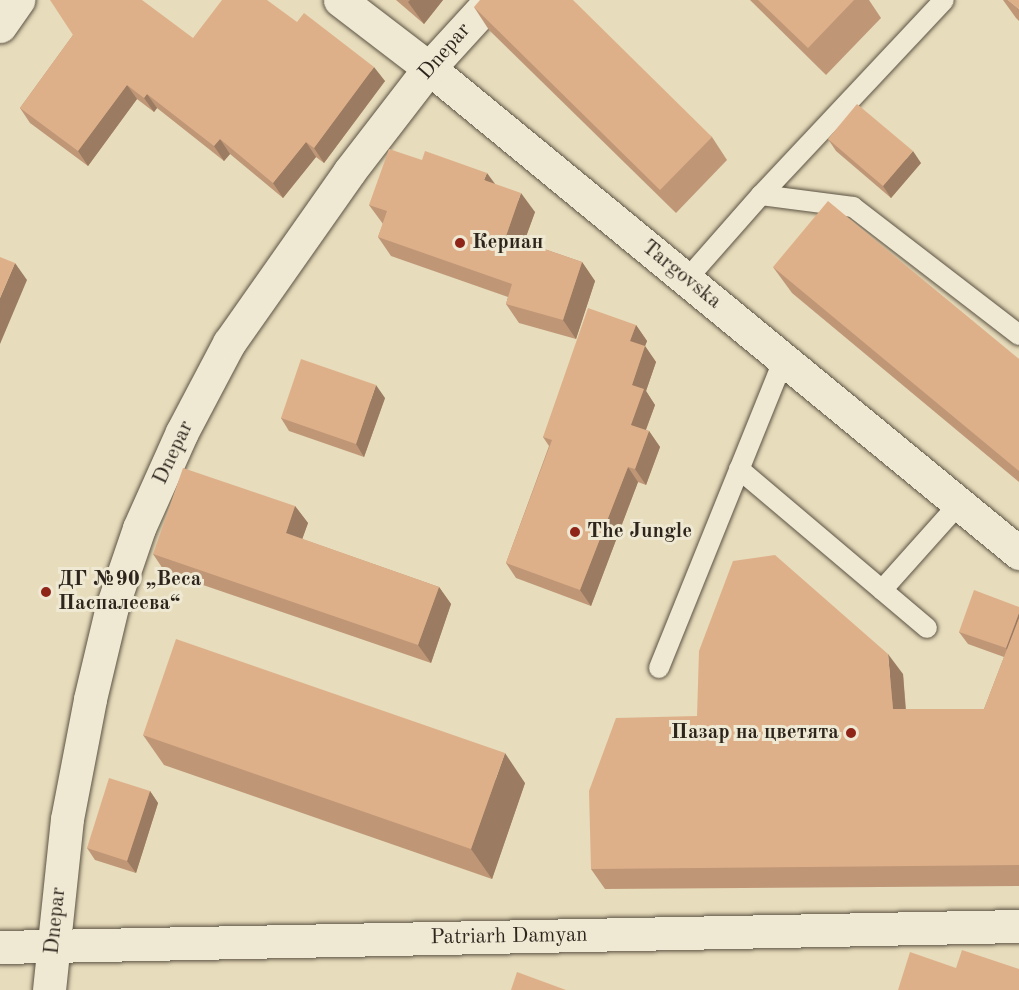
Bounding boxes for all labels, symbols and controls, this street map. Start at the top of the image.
street label: Dnepar [413,18,477,86]
place label: Кериан [472,230,543,256]
street label: Targovska [636,235,726,315]
marker: Кериан [453,236,467,250]
street label: Dnepar [148,417,200,489]
place label: The Jungle [587,519,692,545]
marker: The Jungle [568,525,582,539]
place label: ДГ №90 „Веса Паспалеева“ [58,567,202,617]
marker: ДГ №90 „Веса Паспалеева“ [39,585,53,599]
place label: Пазар на цветята [671,720,839,746]
marker: Пазар на цветята [844,726,858,740]
street label: Dnepar [40,886,72,956]
street label: Patriarh Damyan [430,923,588,951]

